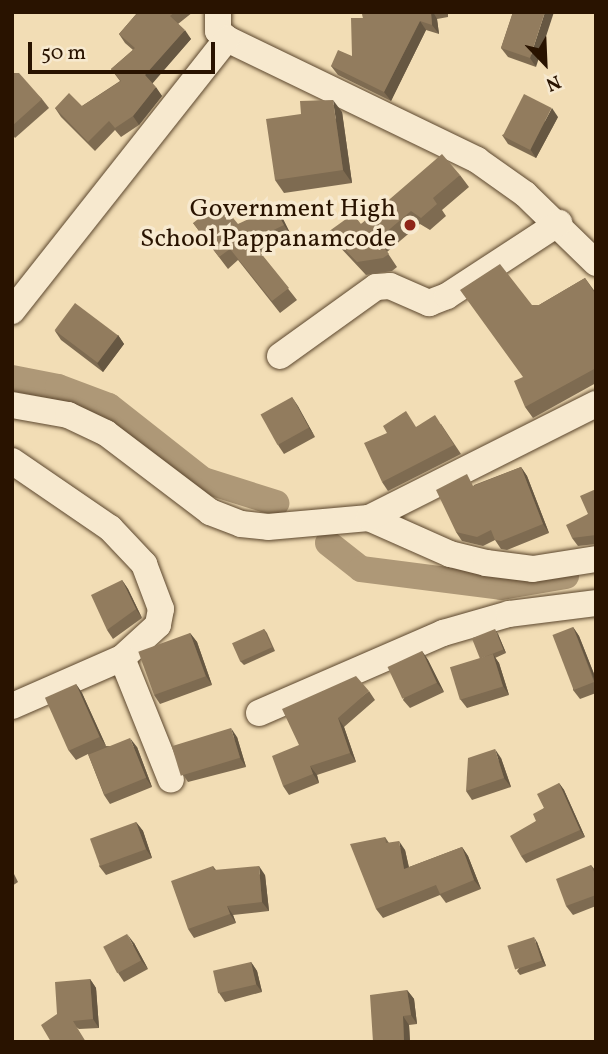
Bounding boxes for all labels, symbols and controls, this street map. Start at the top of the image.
scale bar [32,28,219,72]
north arrow [510,28,580,98]
text: 50 m [41,39,86,68]
text: N [542,68,565,97]
place label: Government High School Pappanamcode [140,194,396,256]
marker: Government High School Pappanamcode [402,217,418,233]

